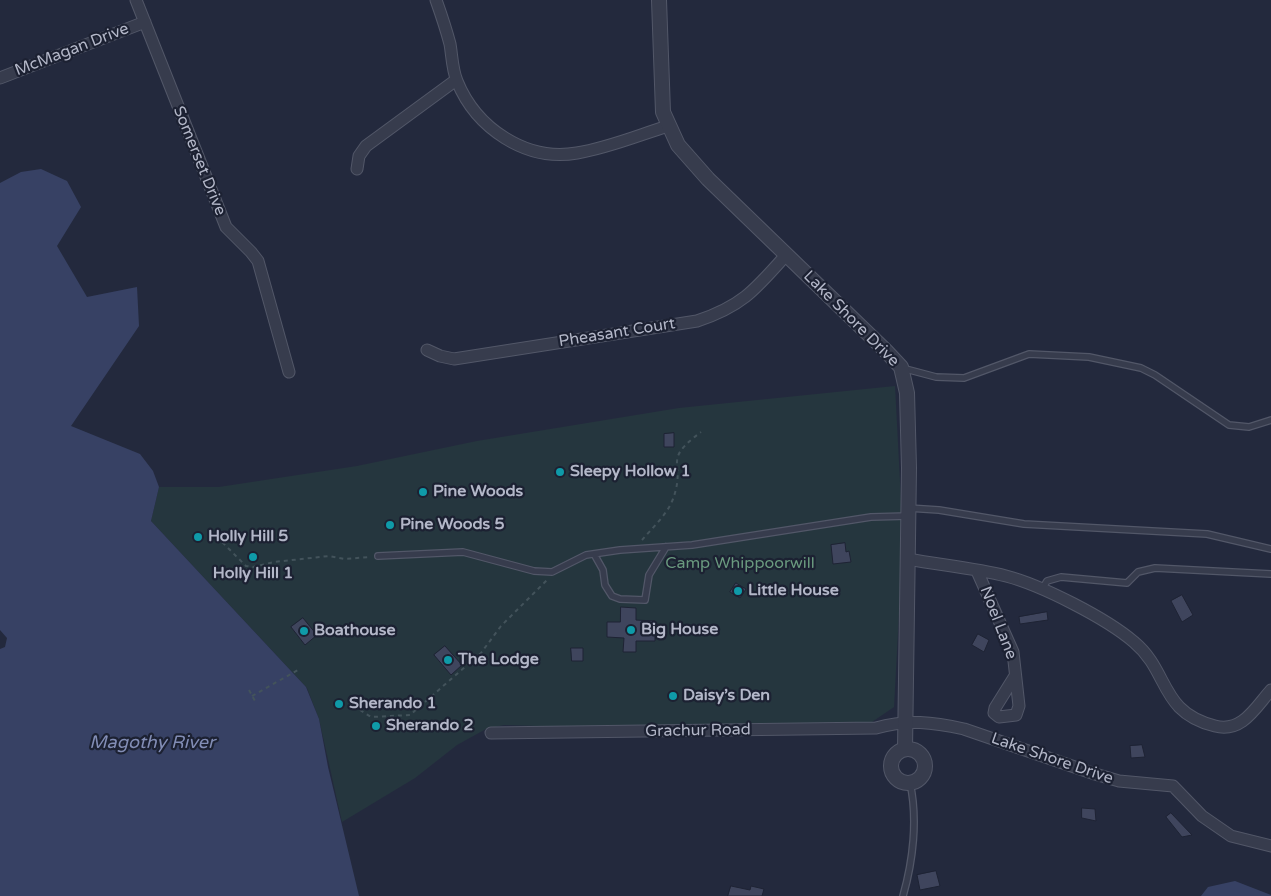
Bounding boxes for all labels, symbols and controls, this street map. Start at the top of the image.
street label: McMagan Drive [12,19,132,81]
street label: Somerset Drive [168,104,230,218]
street label: Lake Shore Drive [799,267,903,371]
street label: Pheasant Court [557,314,677,352]
place label: Sleepy Hollow 1 [570,462,691,482]
marker: Sleepy Hollow 1 [554,466,566,478]
place label: Pine Woods [433,482,523,502]
marker: Pine Woods [417,486,429,498]
place label: Pine Woods 5 [400,515,504,535]
marker: Pine Woods 5 [384,519,396,531]
place label: Holly Hill 5 [208,527,288,547]
marker: Holly Hill 5 [192,531,204,543]
marker: Holly Hill 1 [247,551,259,563]
park label: Camp Whippoorwill [665,554,815,574]
place label: Holly Hill 1 [213,564,293,584]
place label: Little House [748,581,839,601]
street label: Noel Lane [975,584,1021,662]
marker: Little House [732,585,744,597]
place label: Big House [641,620,718,640]
place label: Boathouse [314,621,396,641]
marker: Big House [625,624,637,636]
marker: Boathouse [298,625,310,637]
place label: The Lodge [458,650,539,670]
marker: The Lodge [442,654,454,666]
place label: Daisy’s Den [683,686,770,706]
marker: Daisy’s Den [667,690,679,702]
place label: Sherando 1 [349,694,436,714]
marker: Sherando 1 [333,698,345,710]
place label: Sherando 2 [386,716,473,736]
marker: Sherando 2 [370,720,382,732]
street label: Grachur Road [645,720,751,742]
street label: Lake Shore Drive [988,729,1116,789]
water label: Magothy River [89,732,215,754]

